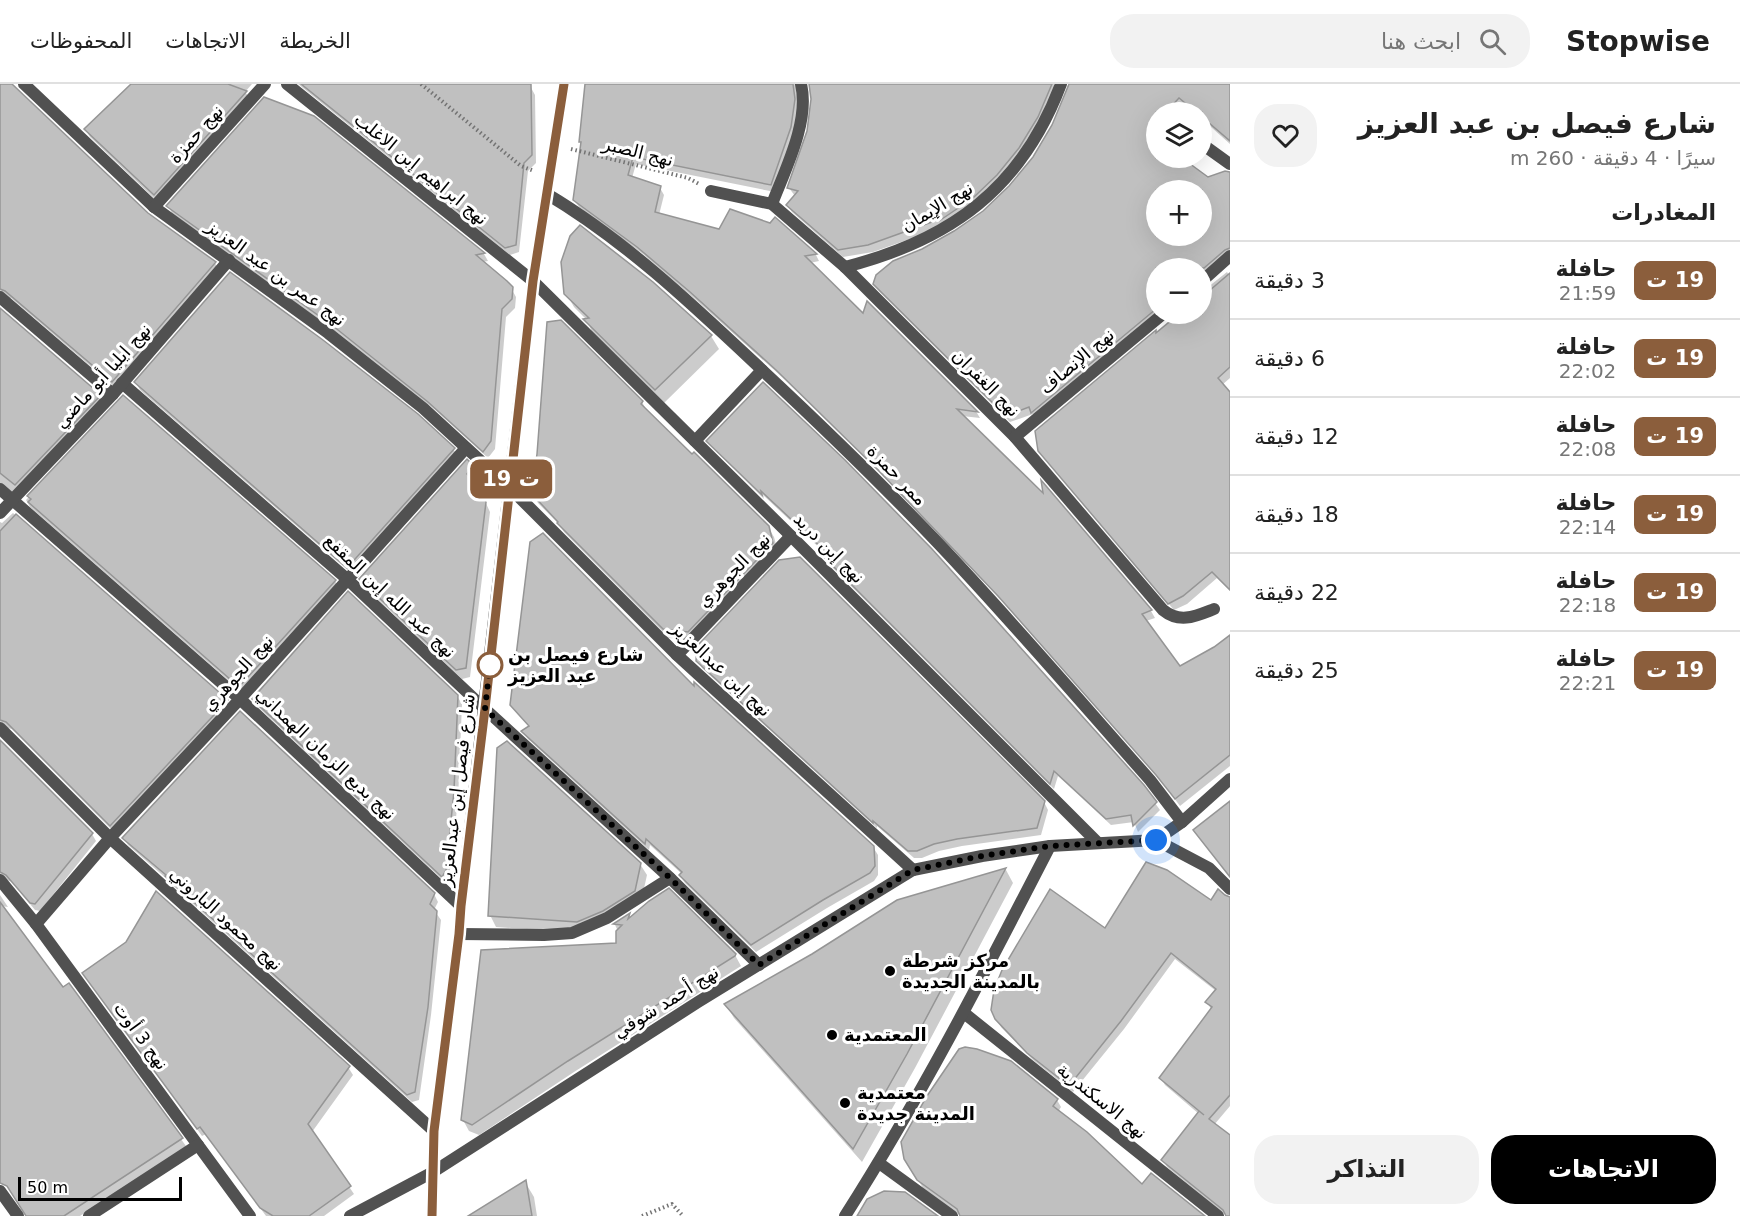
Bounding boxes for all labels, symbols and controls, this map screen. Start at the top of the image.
search box [1110,14,1530,68]
icon: search [1476,25,1509,58]
text: Stopwise [1566,25,1710,58]
text: المحفوظات [30,29,132,53]
text: الاتجاهات [165,29,246,53]
text: الخريطة [279,29,351,53]
text: ابحث هنا [1381,29,1461,54]
street label: نهج حمزة [164,100,228,168]
map controls [1146,102,1212,324]
button: layers [1146,102,1212,168]
button: heart [1254,104,1317,167]
text: شارع فيصل بن عبد العزيز [1358,107,1716,140]
street label: نهج ابراهيم إبن الاغلب [350,108,492,230]
street label: نهج الصبر [599,132,676,171]
text: سيرًا · 4 دقيقة · 260 m [1510,146,1716,170]
street label: نهج الإيمان [897,177,977,237]
button: + [1146,180,1212,246]
text: المغادرات [1611,200,1716,225]
street label: نهج عمر بن عبد العزيز [201,214,350,331]
text: حافلة [1556,256,1616,281]
button: − [1146,258,1212,324]
text: 3 دقيقة [1254,268,1325,293]
text: 19 ت [1646,268,1704,292]
text: 21:59 [1559,281,1616,305]
street label: نهج ايليا أبو ماضي [49,318,156,433]
street label: نهج الإنصاف [1035,323,1119,399]
text: حافلة [1556,334,1616,359]
street label: نهج الغفران [947,344,1025,422]
text: 6 دقيقة [1254,346,1325,371]
text: 19 ت [1646,346,1704,370]
text: 22:02 [1559,359,1616,383]
text: حافلة [1556,412,1616,437]
text: 12 دقيقة [1254,424,1339,449]
text: 19 ت [1646,424,1704,448]
text: 22:08 [1559,437,1616,461]
street label: ممر حمزة [862,440,932,510]
line badge: 19 ت [469,460,553,498]
text: 19 ت [482,467,540,491]
text: حافلة [1556,490,1616,515]
text: 18 دقيقة [1254,502,1339,527]
text: 19 ت [1646,502,1704,526]
street label: نهج إبن دريد [789,508,869,588]
text: 22:14 [1559,515,1616,539]
street label: نهج الجوهري [693,528,775,612]
street label: نهج عبد الله إبن المقفع [320,529,460,663]
text: حافلة [1556,568,1616,593]
text: 22 دقيقة [1254,580,1339,605]
text: 19 ت [1646,580,1704,604]
text: 22:18 [1559,593,1616,617]
street label: نهج إبن عبدالعزيز [665,616,776,721]
street label: نهج الجوهري [198,630,278,716]
place label: شارع فيصل بن عبد العزيز [507,644,644,687]
text: حافلة [1556,646,1616,671]
marker: شارع فيصل بن عبد العزيز [477,652,503,678]
text: 25 دقيقة [1254,658,1339,683]
text: 19 ت [1646,658,1704,682]
text: 22:21 [1559,671,1616,695]
street label: نهج بديع الزمان الهمداني [251,683,401,825]
street label: شارع فيصل إبن عبدالعزيز [434,692,480,889]
your location [1141,825,1171,855]
street label: نهج محمود الباروني [165,863,287,975]
place label: مركز شرطة بالمدينة الجديدة [902,950,1040,992]
street label: نهج أحمد شوقي [609,960,723,1043]
marker: مركز شرطة بالمدينة الجديدة [883,964,897,978]
street label: نهج 3 أوت [109,997,174,1074]
place label: المعتمدية [844,1024,927,1045]
marker: المعتمدية [825,1028,839,1042]
street label: نهج الاسكندرية [1053,1058,1151,1144]
place label: معتمدية المدينة جديدة [857,1082,975,1124]
marker: معتمدية المدينة جديدة [838,1096,852,1110]
button: التذاكر [1254,1135,1479,1204]
button: الاتجاهات [1491,1135,1716,1204]
scale bar [18,1174,182,1202]
text: 50 m [27,1178,68,1197]

